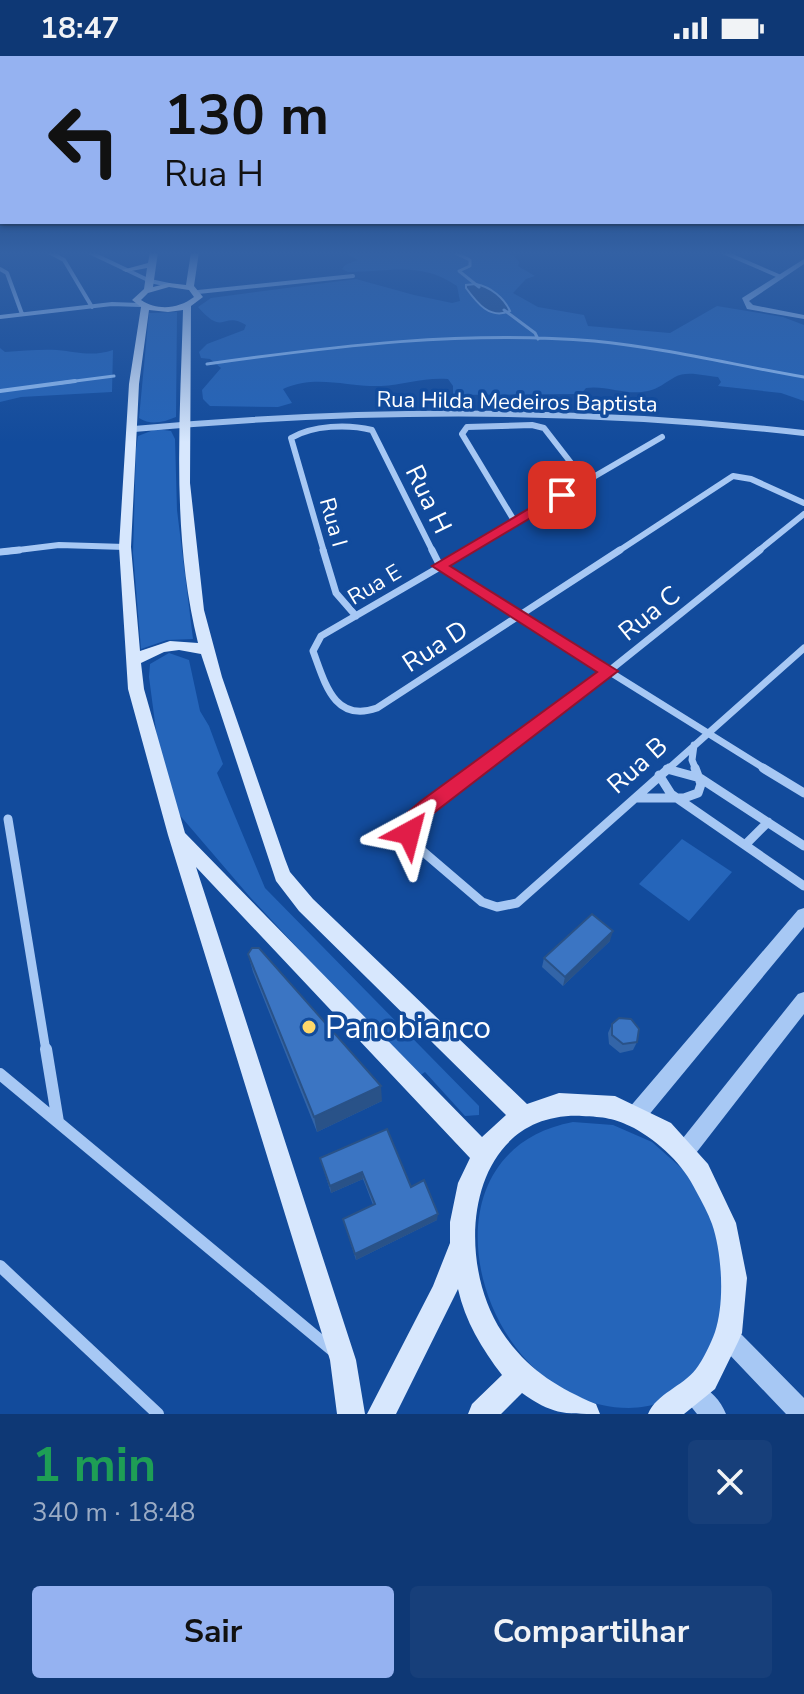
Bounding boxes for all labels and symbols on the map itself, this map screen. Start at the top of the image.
street label: Rua Hilda Medeiros Baptista [376,385,658,419]
street label: Rua H [397,459,460,539]
pin [528,461,596,529]
street label: Rua I [312,494,354,550]
street label: Rua E [342,557,407,612]
street label: Rua C [611,578,688,649]
street label: Rua D [396,612,475,681]
street label: Rua B [600,729,675,802]
position arrow [367,791,451,875]
place label: Panobianco [325,1006,491,1049]
marker: Panobianco [300,1018,318,1036]

